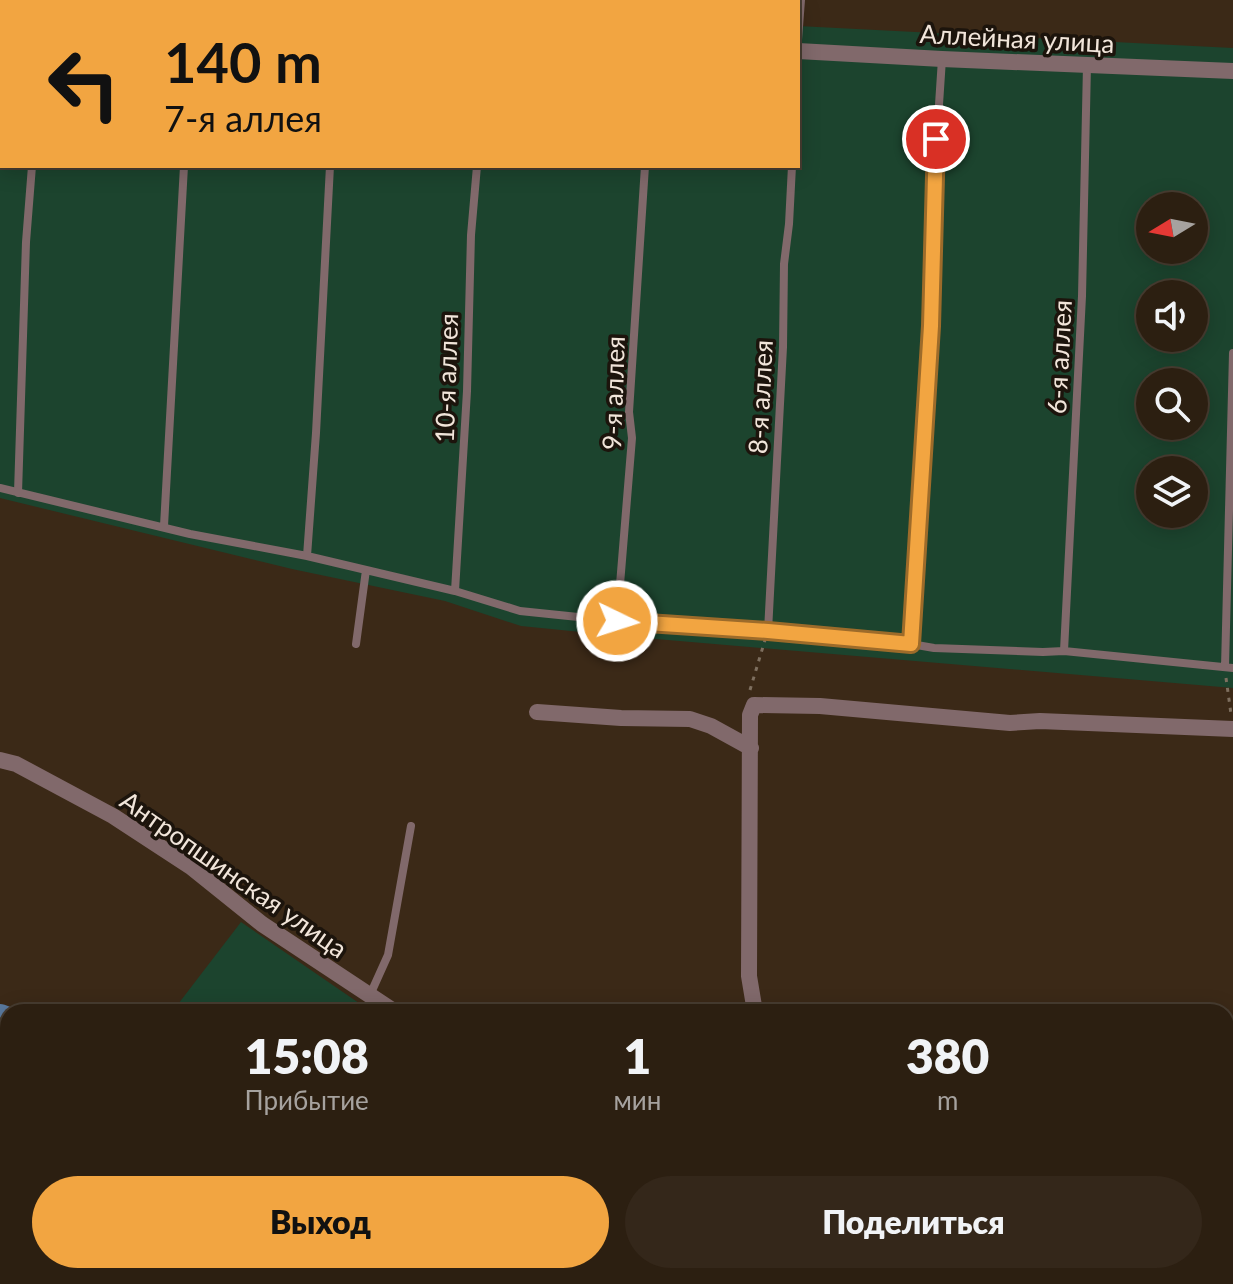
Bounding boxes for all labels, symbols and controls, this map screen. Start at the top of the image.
street label: Аллейная улица [919,17,1115,59]
text: 140 m [164,28,322,95]
icon: left [32,32,136,136]
text: 7-я аллея [164,96,322,140]
pin [902,105,970,173]
icon: arrive [914,117,958,161]
north arrow [1136,192,1208,264]
map controls [1136,192,1208,528]
button: sound [1136,280,1208,352]
street label: 6-я аллея [1040,299,1078,415]
street label: 10-я аллея [428,313,464,443]
street label: 9-я аллея [595,335,631,451]
street label: 8-я аллея [741,339,779,455]
button: search [1136,368,1208,440]
button: layers [1136,456,1208,528]
position arrow [575,579,659,663]
street label: Антропшинская улица [114,784,354,964]
text: 15:08 [245,1027,369,1084]
text: 1 [623,1027,651,1084]
text: 380 [906,1027,989,1084]
text: Прибытие [245,1084,369,1116]
text: мин [613,1084,661,1116]
text: m [937,1084,958,1116]
button: Выход [32,1176,609,1268]
button: Поделиться [625,1176,1202,1268]

